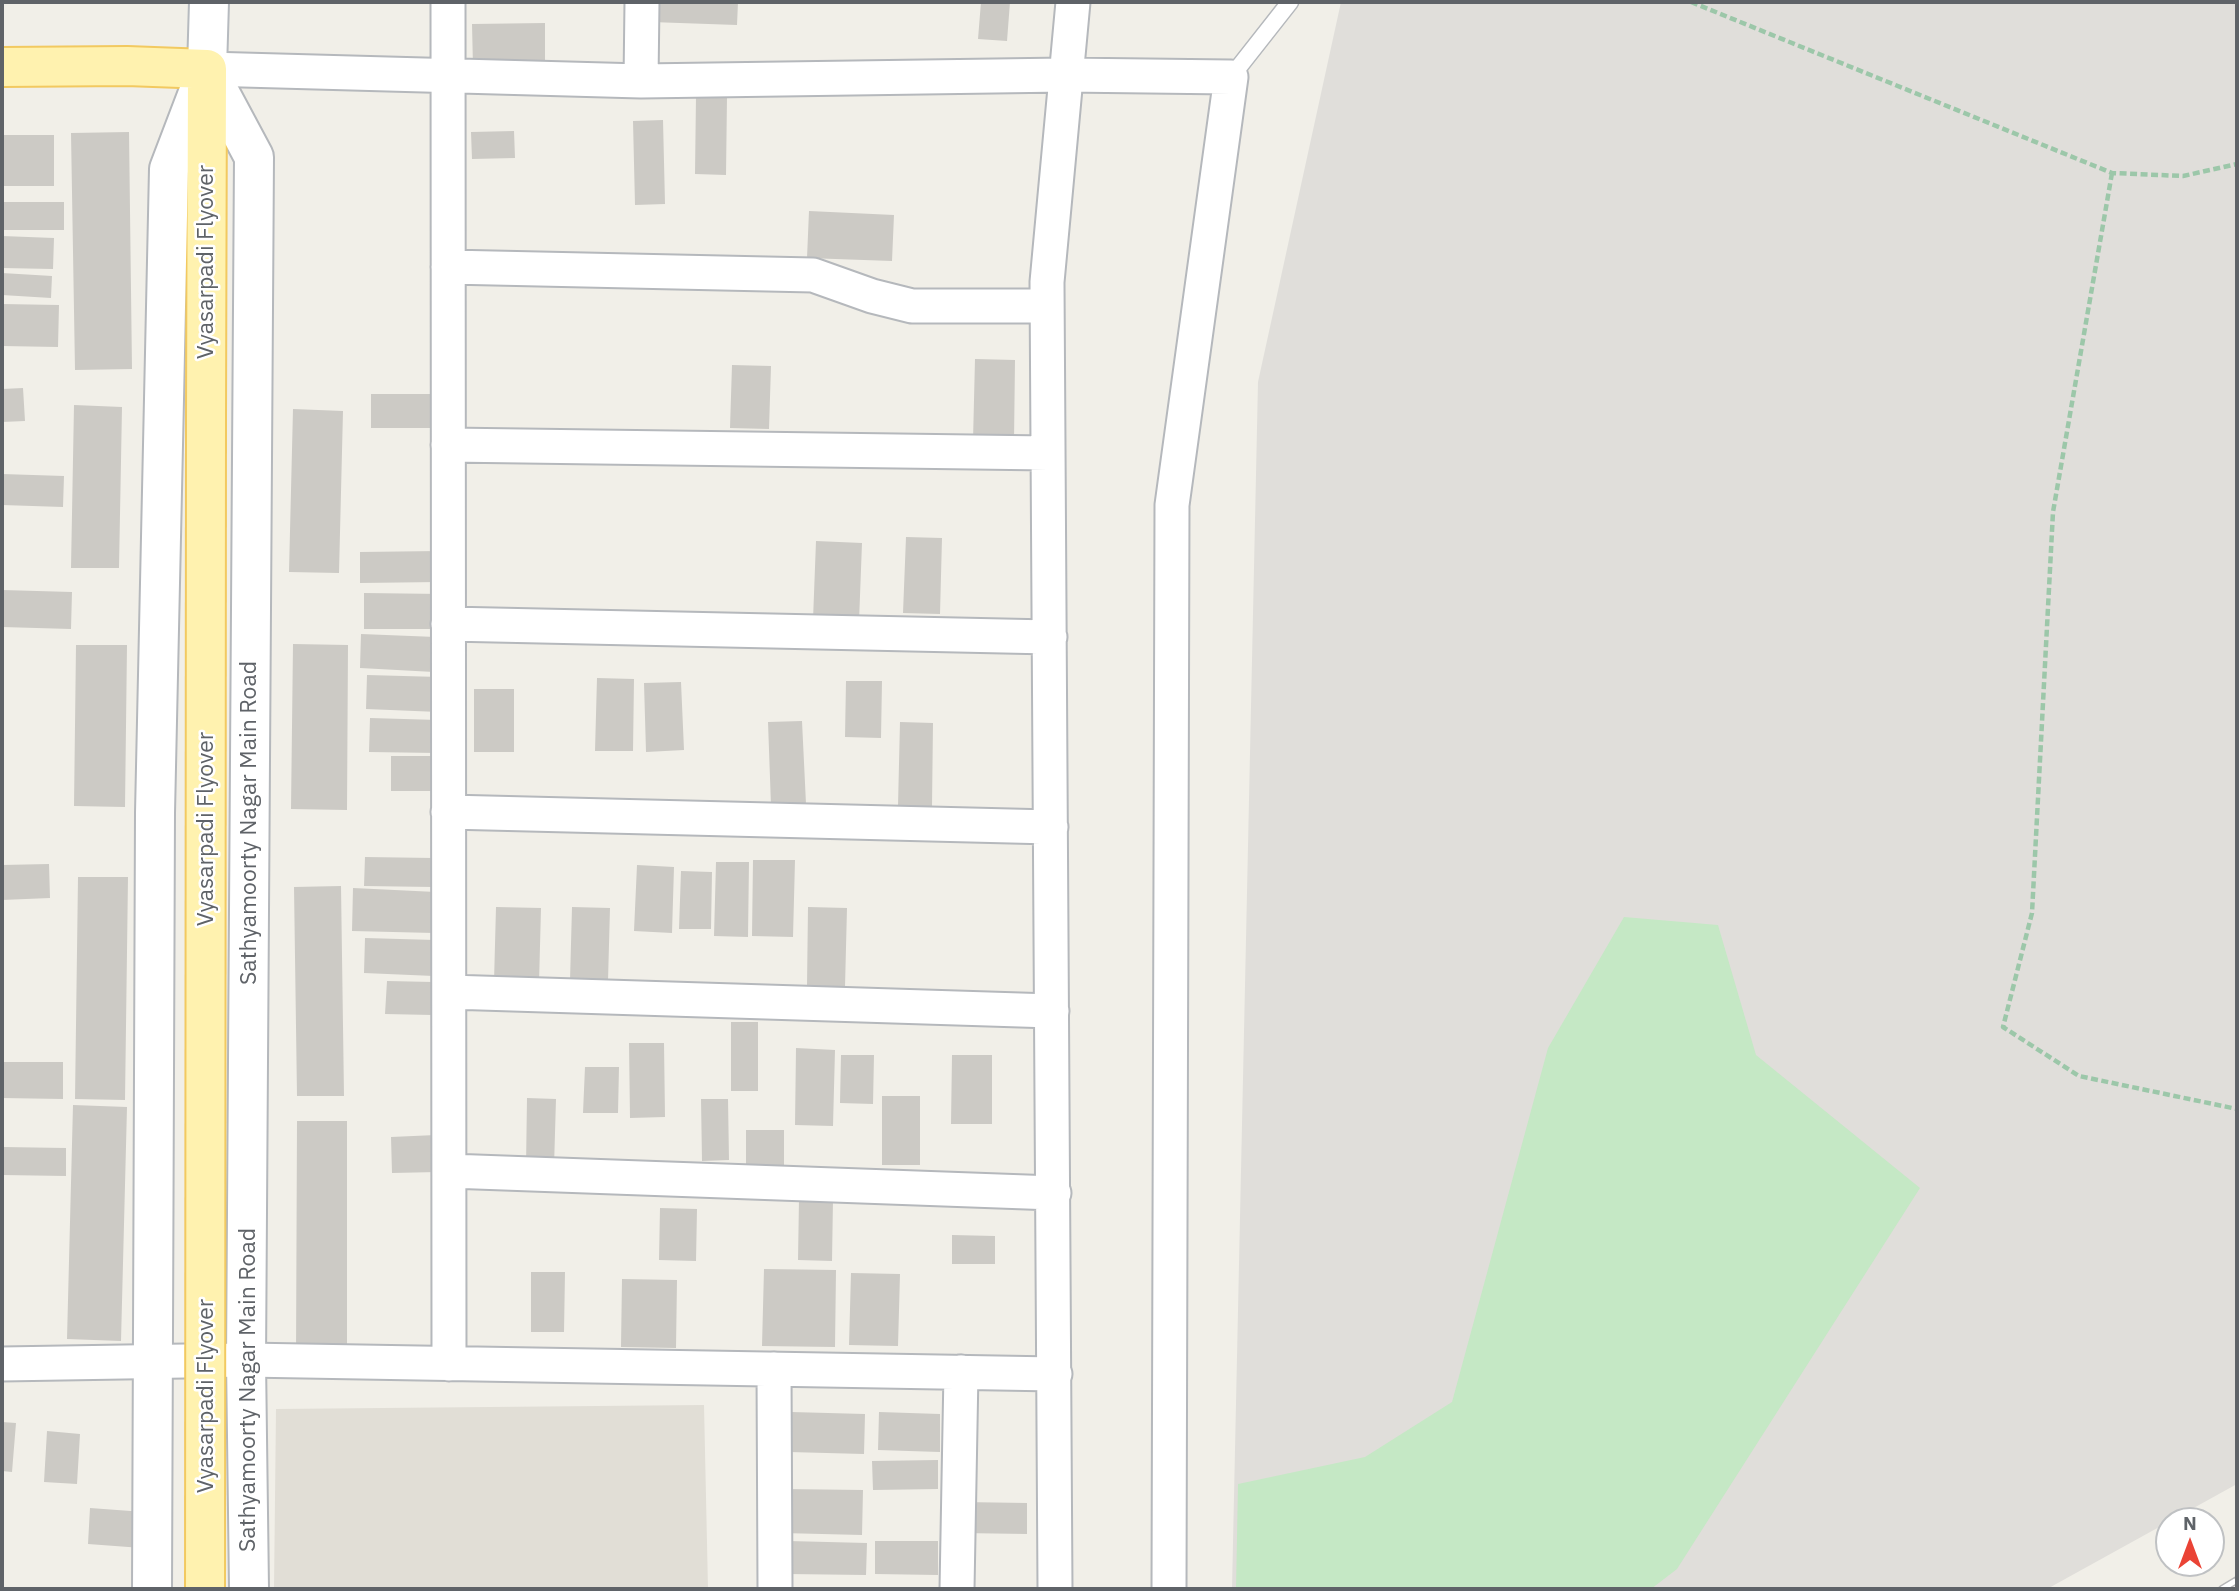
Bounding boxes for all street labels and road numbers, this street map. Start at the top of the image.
street label: Vyasarpadi Flyover [192,165,220,359]
street label: Sathyamoorty Nagar Main Road [235,661,263,985]
street label: Vyasarpadi Flyover [192,732,220,926]
street label: Sathyamoorty Nagar Main Road [234,1228,262,1552]
street label: Vyasarpadi Flyover [192,1299,220,1493]

